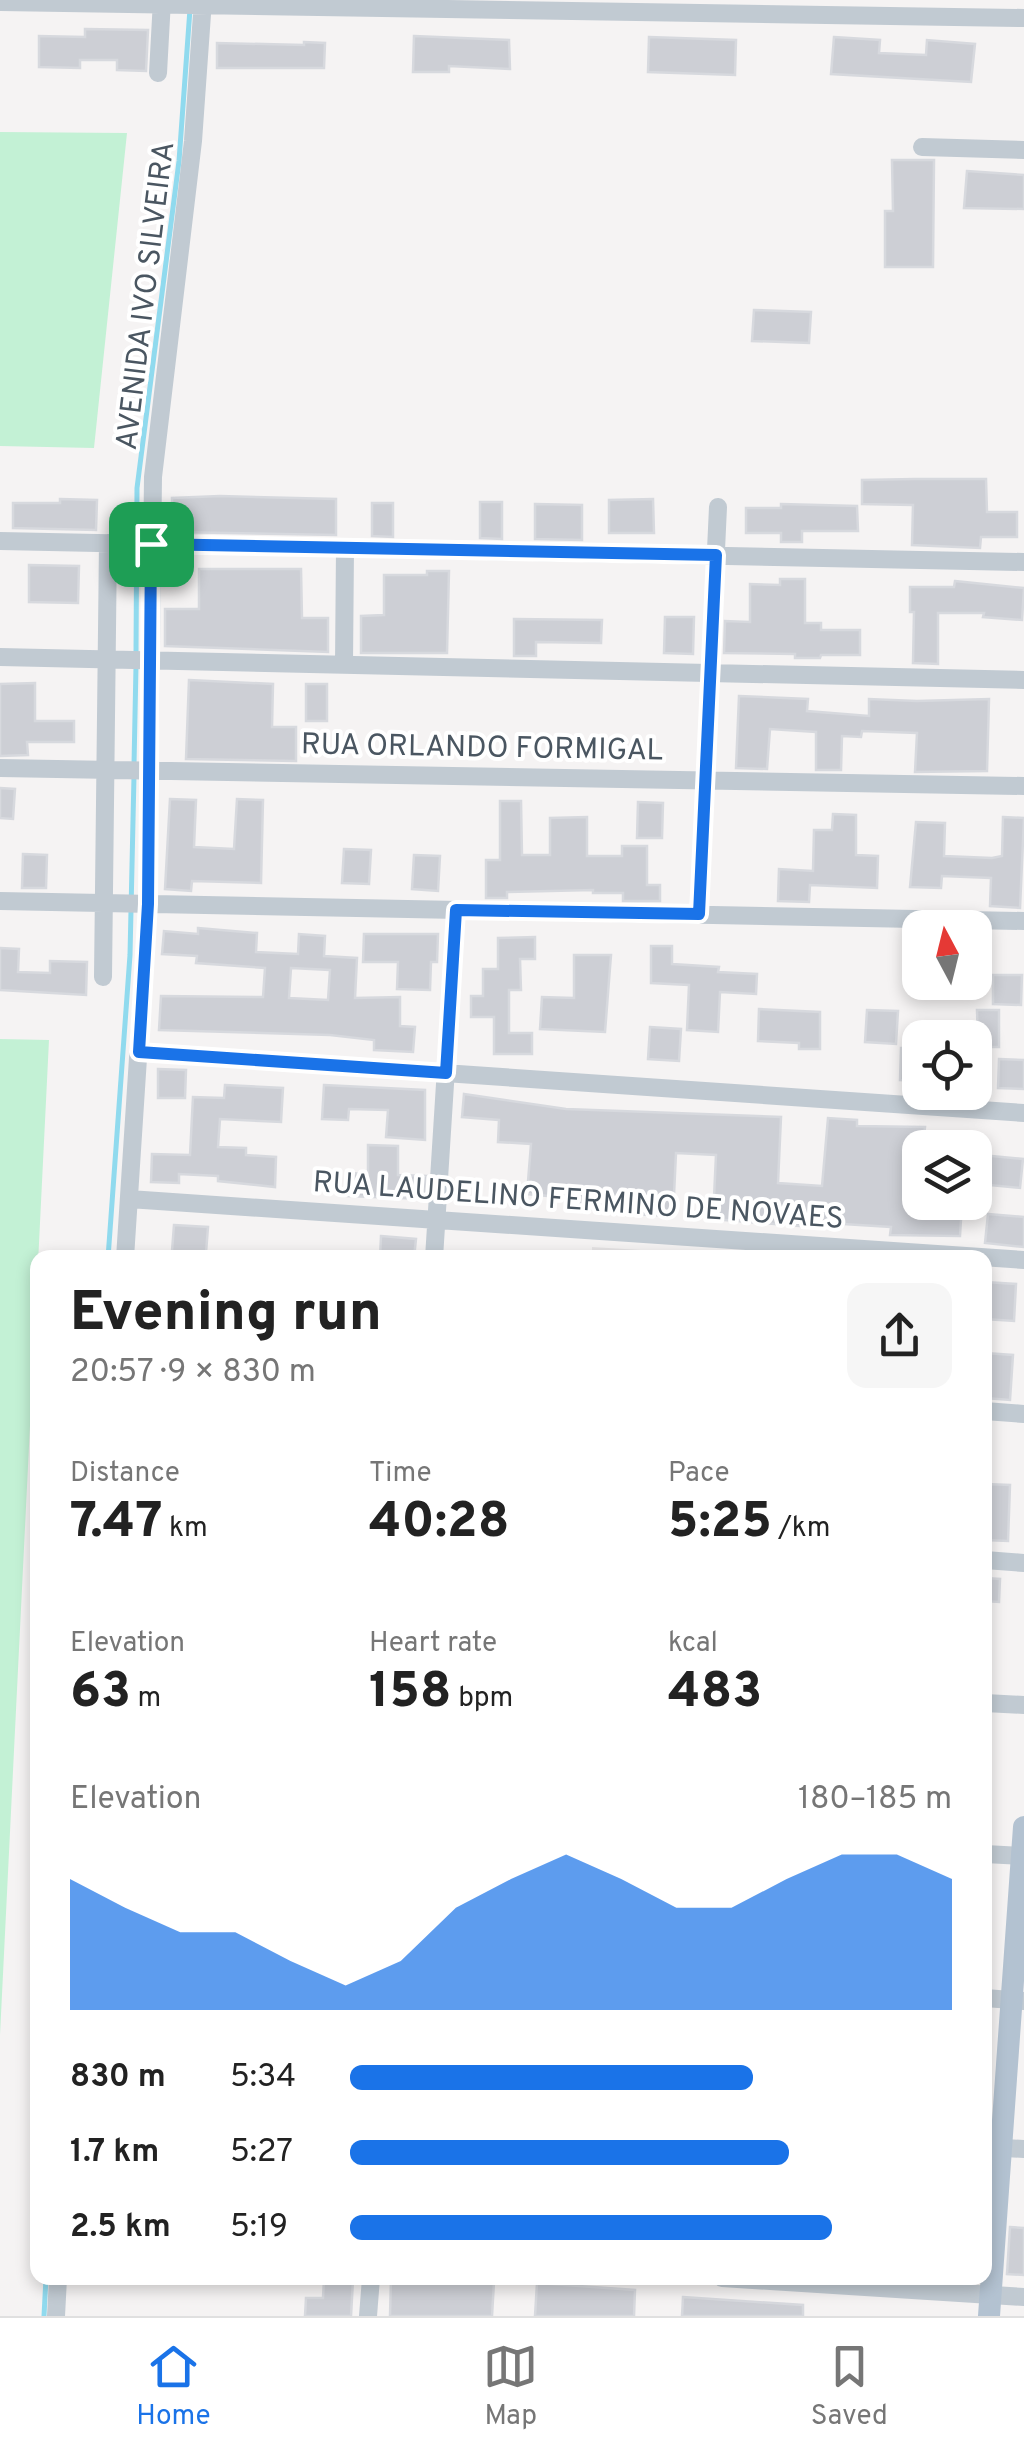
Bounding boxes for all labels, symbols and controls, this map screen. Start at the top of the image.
street label: AVENIDA IVO SILVEIRA [110,140,184,452]
pin [109,502,194,587]
icon: arrive [124,517,179,572]
street label: RUA ORLANDO FORMIGAL [301,727,663,771]
north arrow [902,910,992,1000]
map controls [902,910,992,1220]
button: locate [902,1020,992,1110]
button: layers [902,1130,992,1220]
street label: RUA LAUDELINO FERMINO DE NOVAES [311,1165,845,1239]
text: Evening run [70,1280,382,1350]
button: share [847,1283,952,1388]
text: 20:57 · 9 × 830 m [70,1353,316,1393]
text: Distance [70,1456,180,1492]
text: Time [369,1456,432,1492]
text: Pace [668,1456,730,1492]
text: 7.47 [70,1492,162,1555]
text: 40:28 [369,1492,509,1555]
text: 5:25 [668,1492,772,1555]
text: km [162,1511,208,1547]
text: /km [772,1511,831,1547]
text: Elevation [70,1626,185,1662]
text: Heart rate [369,1626,497,1662]
text: kcal [668,1626,718,1662]
text: 63 [70,1662,131,1725]
text: 158 [369,1662,452,1725]
text: 483 [668,1662,762,1725]
text: m [131,1681,161,1717]
text: bpm [452,1681,513,1717]
text: Elevation [70,1780,202,1820]
text: 180–185 m [798,1780,952,1820]
text: 830 m [70,2058,166,2098]
text: 5:34 [230,2058,296,2098]
text: 1.7 km [70,2133,159,2173]
text: 5:27 [230,2133,293,2173]
text: 2.5 km [70,2208,171,2248]
text: 5:19 [230,2208,288,2248]
tab: Home [136,2339,211,2435]
tab: Map [483,2339,538,2435]
tab: Saved [811,2339,888,2435]

